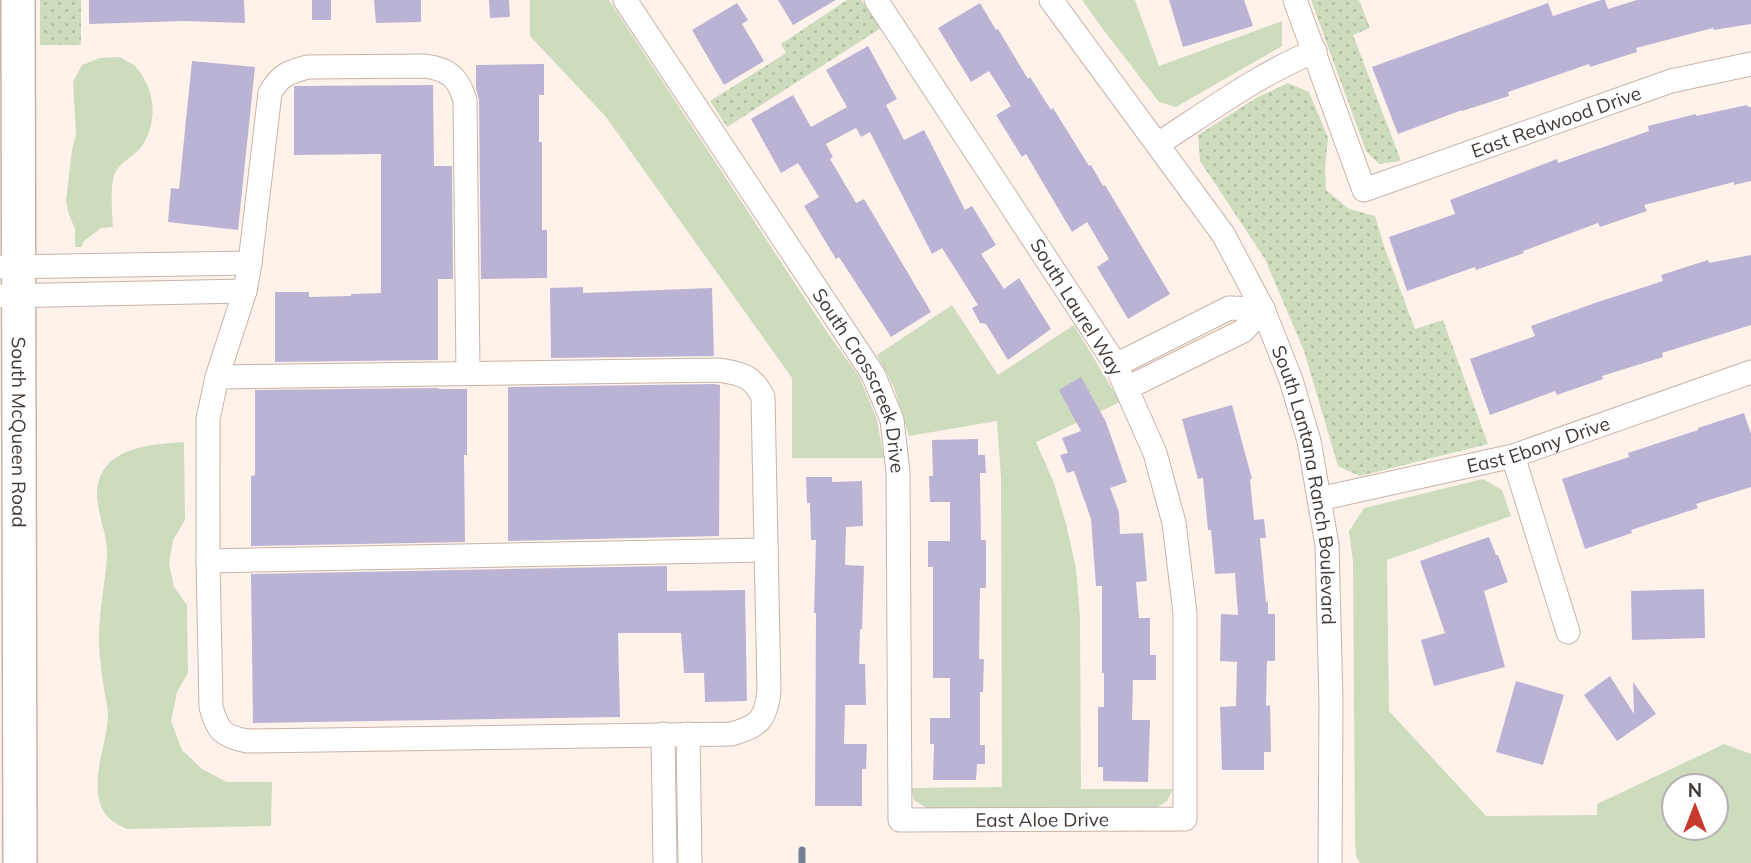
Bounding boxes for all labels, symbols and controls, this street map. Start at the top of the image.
street label: East Redwood Drive [1468,81,1644,163]
street label: South Laurel Way [1025,234,1129,380]
street label: South Crosscreek Drive [807,284,910,474]
street label: South McQueen Road [7,336,31,528]
street label: South Lantana Ranch Boulevard [1267,342,1341,625]
street label: East Ebony Drive [1464,411,1613,478]
north arrow [1660,772,1730,842]
text: N [1688,778,1702,802]
street label: East Aloe Drive [975,807,1109,832]

